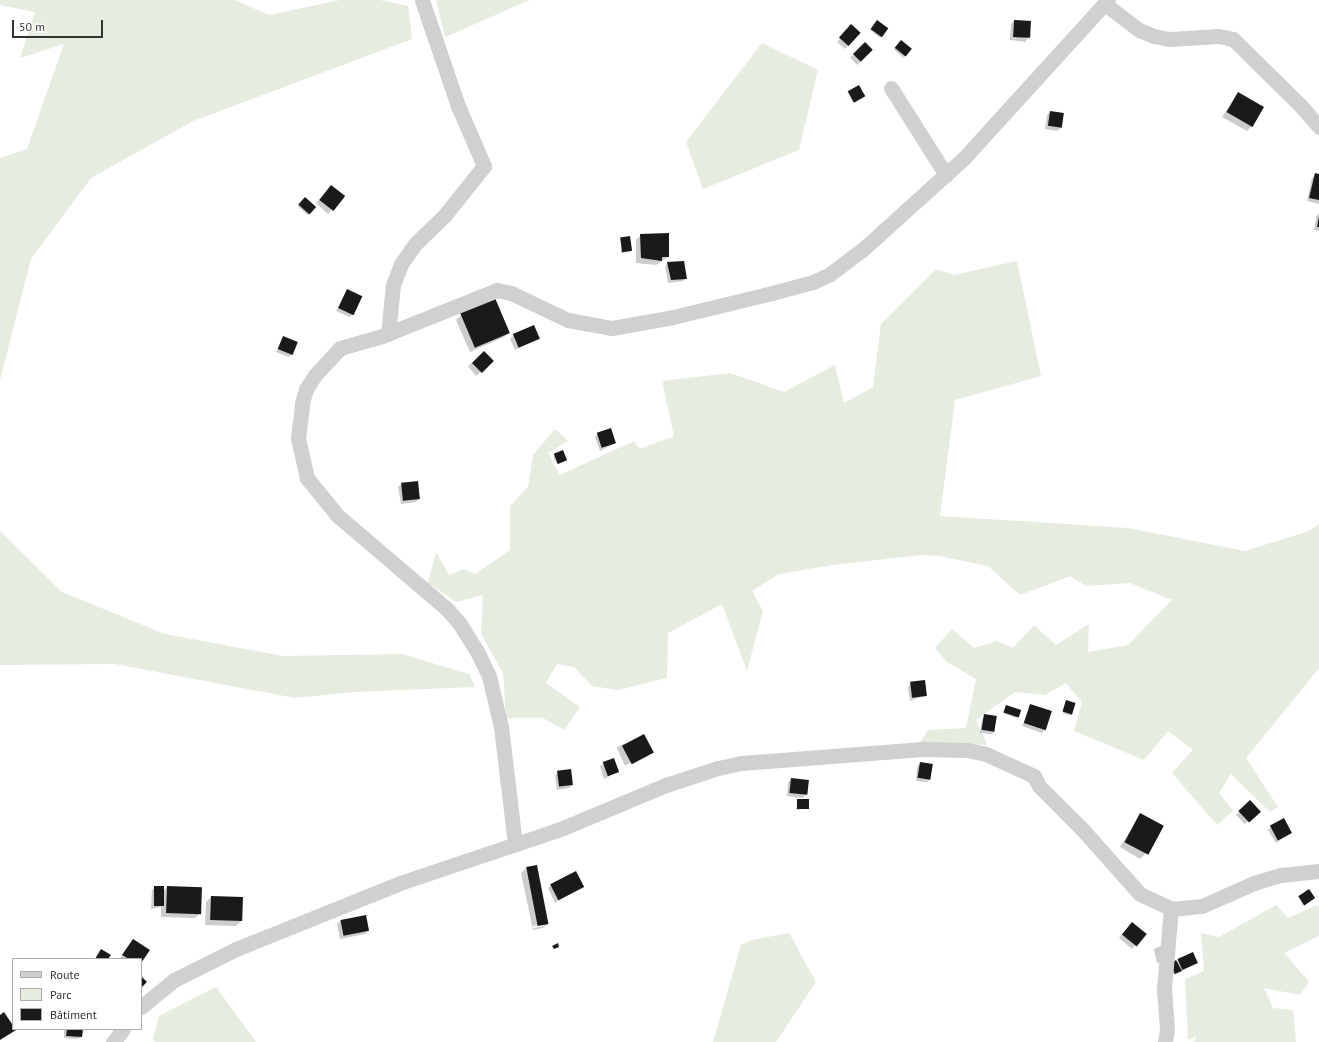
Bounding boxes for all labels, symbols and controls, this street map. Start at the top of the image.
scale bar [14,12,105,38]
text: 50 m [19,19,45,34]
legend [12,958,142,1030]
text: Route [50,967,80,982]
text: Parc [50,987,72,1002]
text: Bâtiment [50,1007,97,1022]

